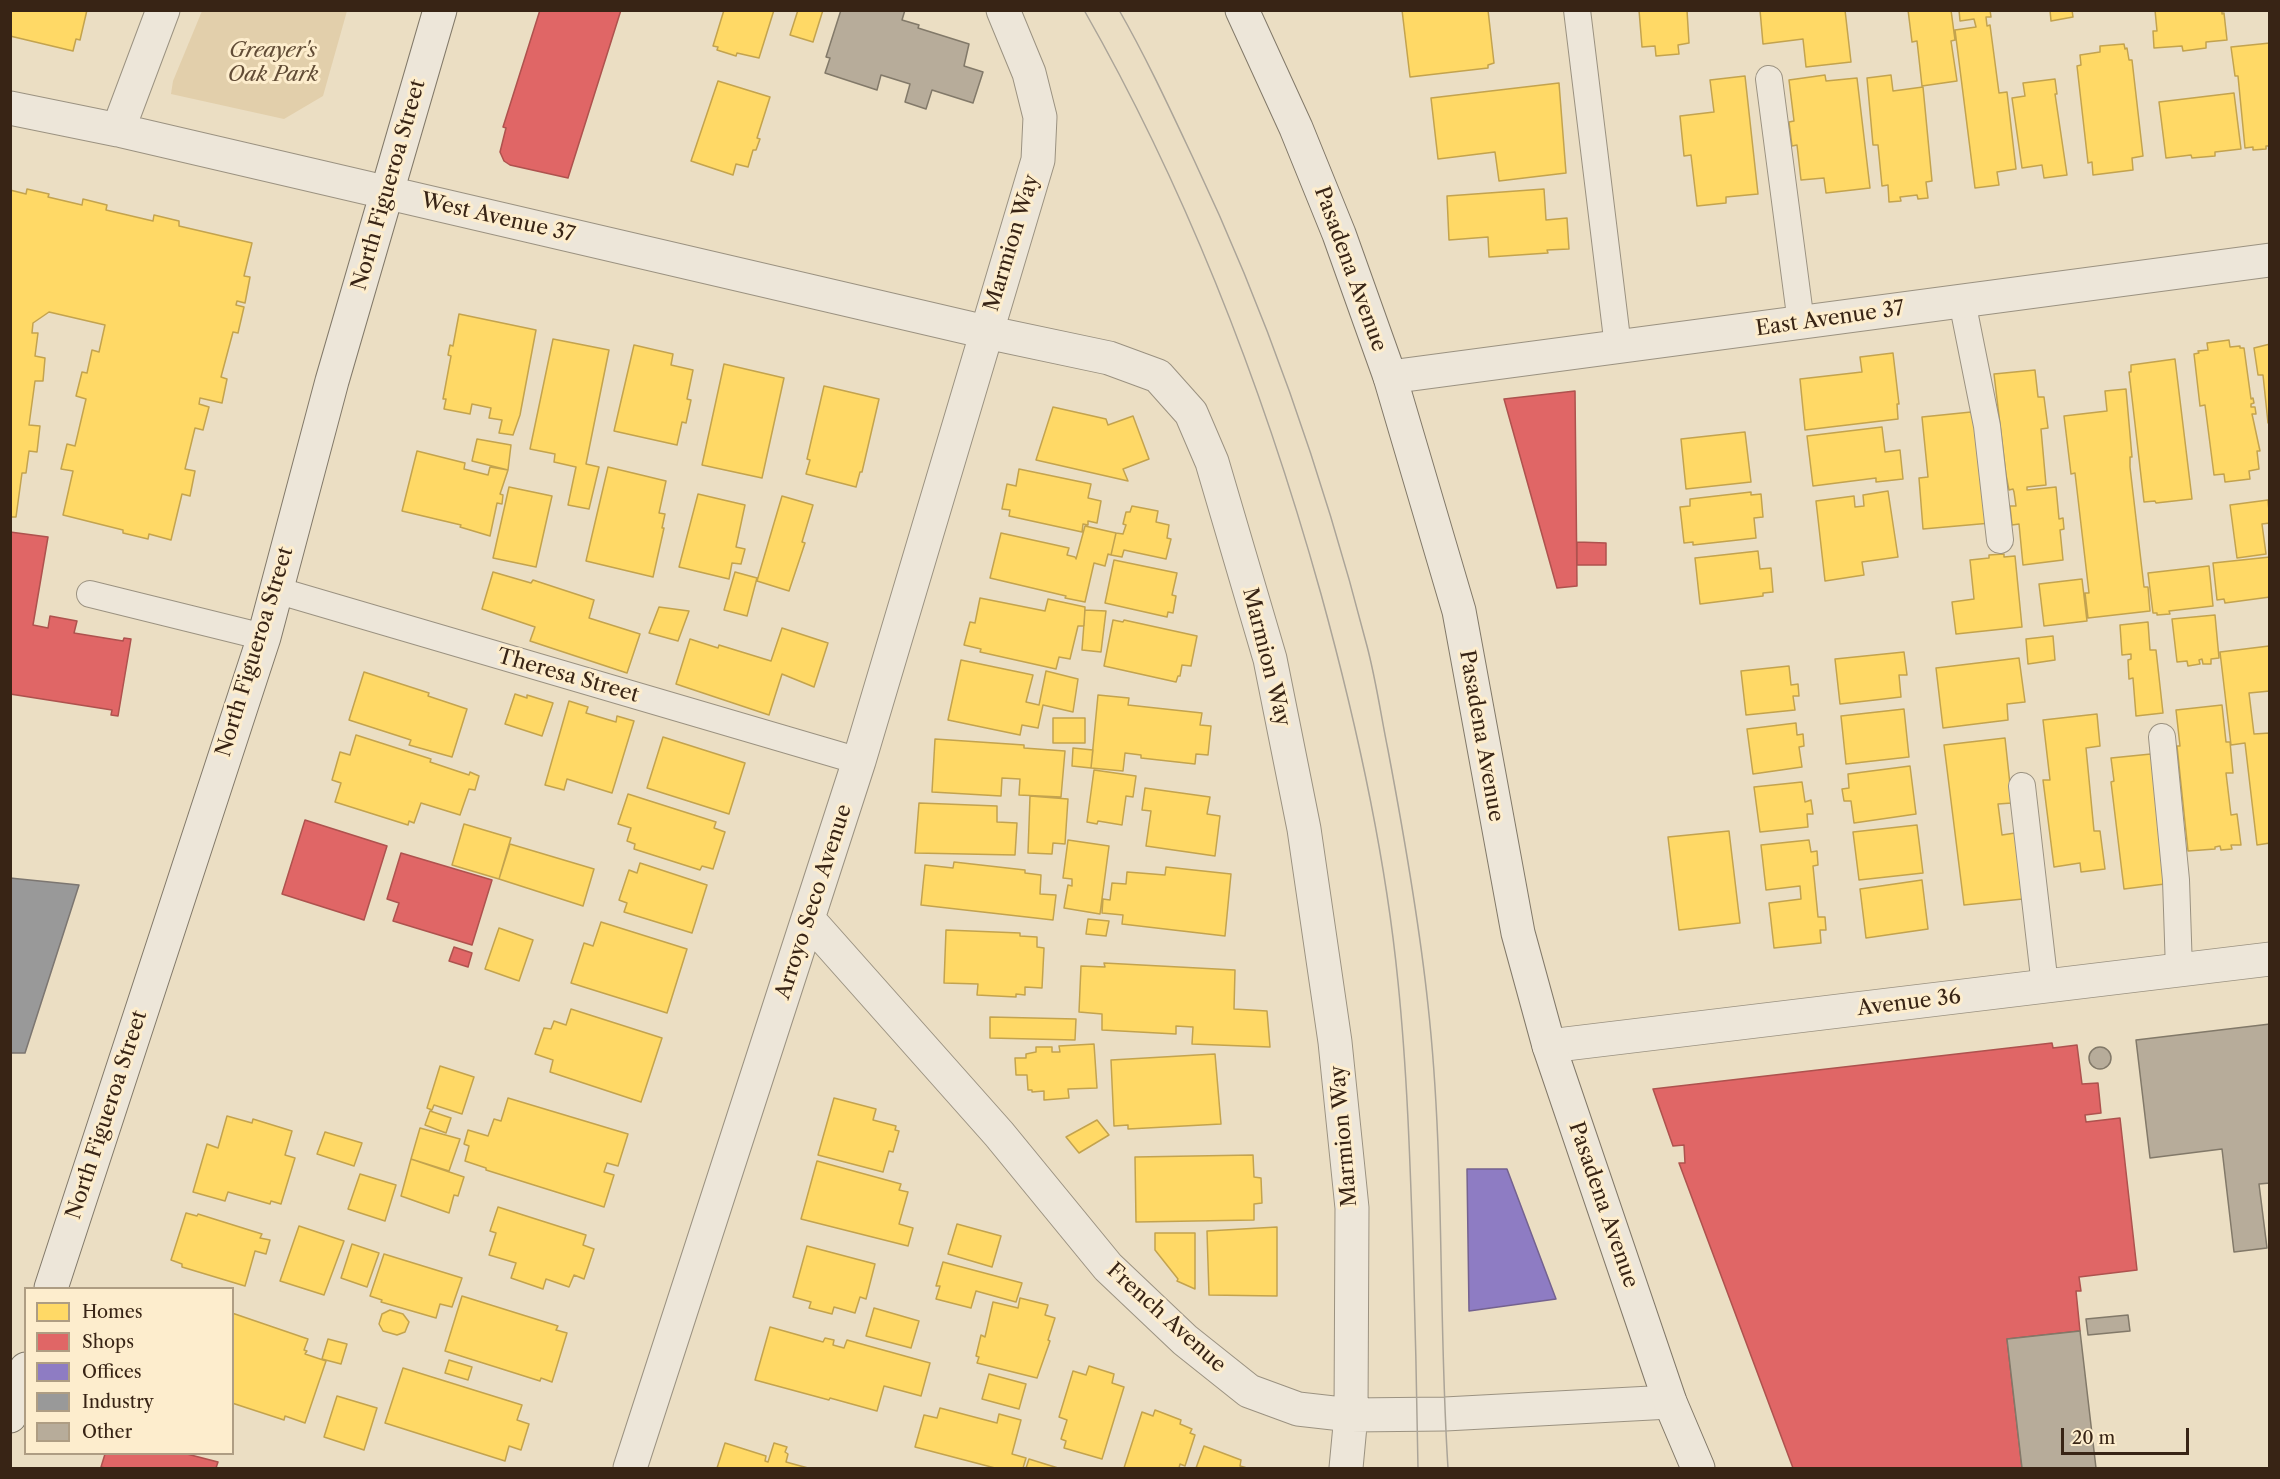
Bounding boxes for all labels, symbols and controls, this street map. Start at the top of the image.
park label: Greayer's Oak Park [228,38,318,88]
street label: North Figueroa Street [347,77,431,293]
street label: Marmion Way [979,171,1045,315]
street label: Pasadena Avenue [1308,183,1392,355]
street label: West Avenue 37 [419,188,577,248]
street label: East Avenue 37 [1754,296,1906,342]
street label: North Figueroa Street [211,544,299,760]
street label: Marmion Way [1237,585,1295,729]
street label: Theresa Street [494,644,642,708]
street label: Pasadena Avenue [1453,648,1509,824]
street label: Arroyo Seco Avenue [771,801,857,1003]
street label: Avenue 36 [1856,984,1962,1022]
street label: North Figueroa Street [61,1007,153,1223]
street label: Marmion Way [1325,1064,1363,1208]
street label: Pasadena Avenue [1563,1119,1643,1291]
street label: French Avenue [1101,1258,1231,1378]
legend [24,1287,234,1455]
text: Homes [82,1301,143,1323]
text: Shops [82,1331,134,1353]
text: Offices [82,1361,142,1383]
text: Industry [82,1391,154,1413]
scale bar [2064,1416,2192,1454]
text: Other [82,1421,132,1443]
text: 20 m [2072,1427,2115,1449]

